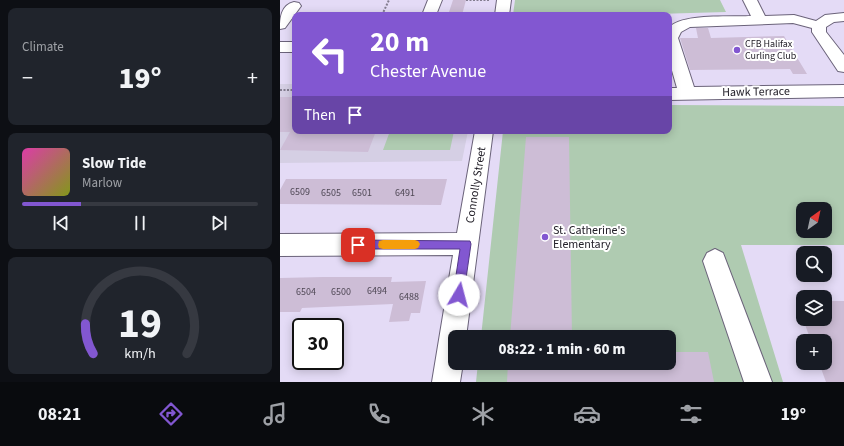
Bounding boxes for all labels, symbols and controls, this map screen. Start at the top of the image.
text: 20 m [370,22,429,62]
icon: left [304,28,356,80]
place label: CFB Halifax Curling Club [745,37,797,63]
text: Climate [22,38,64,56]
marker: CFB Halifax Curling Club [732,45,742,55]
text: 19° [118,57,162,100]
text: Chester Avenue [370,59,486,84]
text: − [22,62,33,94]
text: + [247,62,258,94]
street label: Hawk Terrace [722,83,790,101]
icon: arrive [344,104,366,126]
text: Then [304,105,336,126]
street label: Connolly Street [462,146,490,224]
text: Slow Tide [82,153,146,174]
text: Marlow [82,174,122,192]
house number: 6509 [290,185,310,199]
house number: 6505 [321,186,341,200]
house number: 6501 [352,186,372,200]
house number: 6491 [395,186,415,200]
north arrow [796,202,832,238]
map controls [796,202,832,370]
icon: previous [50,212,72,234]
icon: pause [129,212,151,234]
icon: next [208,212,230,234]
place label: St. Catherine's Elementary [553,222,625,253]
pin [341,228,375,262]
marker: St. Catherine's Elementary [540,232,550,242]
icon: arrive [347,234,369,256]
button: search [796,246,832,282]
position arrow [438,274,480,316]
house number: 6494 [367,284,387,298]
house number: 6504 [296,285,316,299]
house number: 6500 [331,285,351,299]
house number: 6488 [399,290,419,304]
button: layers [796,290,832,326]
text: 19 [118,293,162,353]
speed limit sign: 30 [292,318,344,370]
button: + [796,334,832,370]
text: 08:22 · 1 min · 60 m [499,339,625,360]
text: km/h [124,342,156,363]
icon: directions [157,400,185,428]
icon: music [261,400,289,428]
icon: phone [365,400,393,428]
icon: climate [469,400,497,428]
icon: car [573,400,601,428]
icon: filters [677,400,705,428]
text: 08:21 [38,402,81,427]
text: 19° [780,402,806,427]

